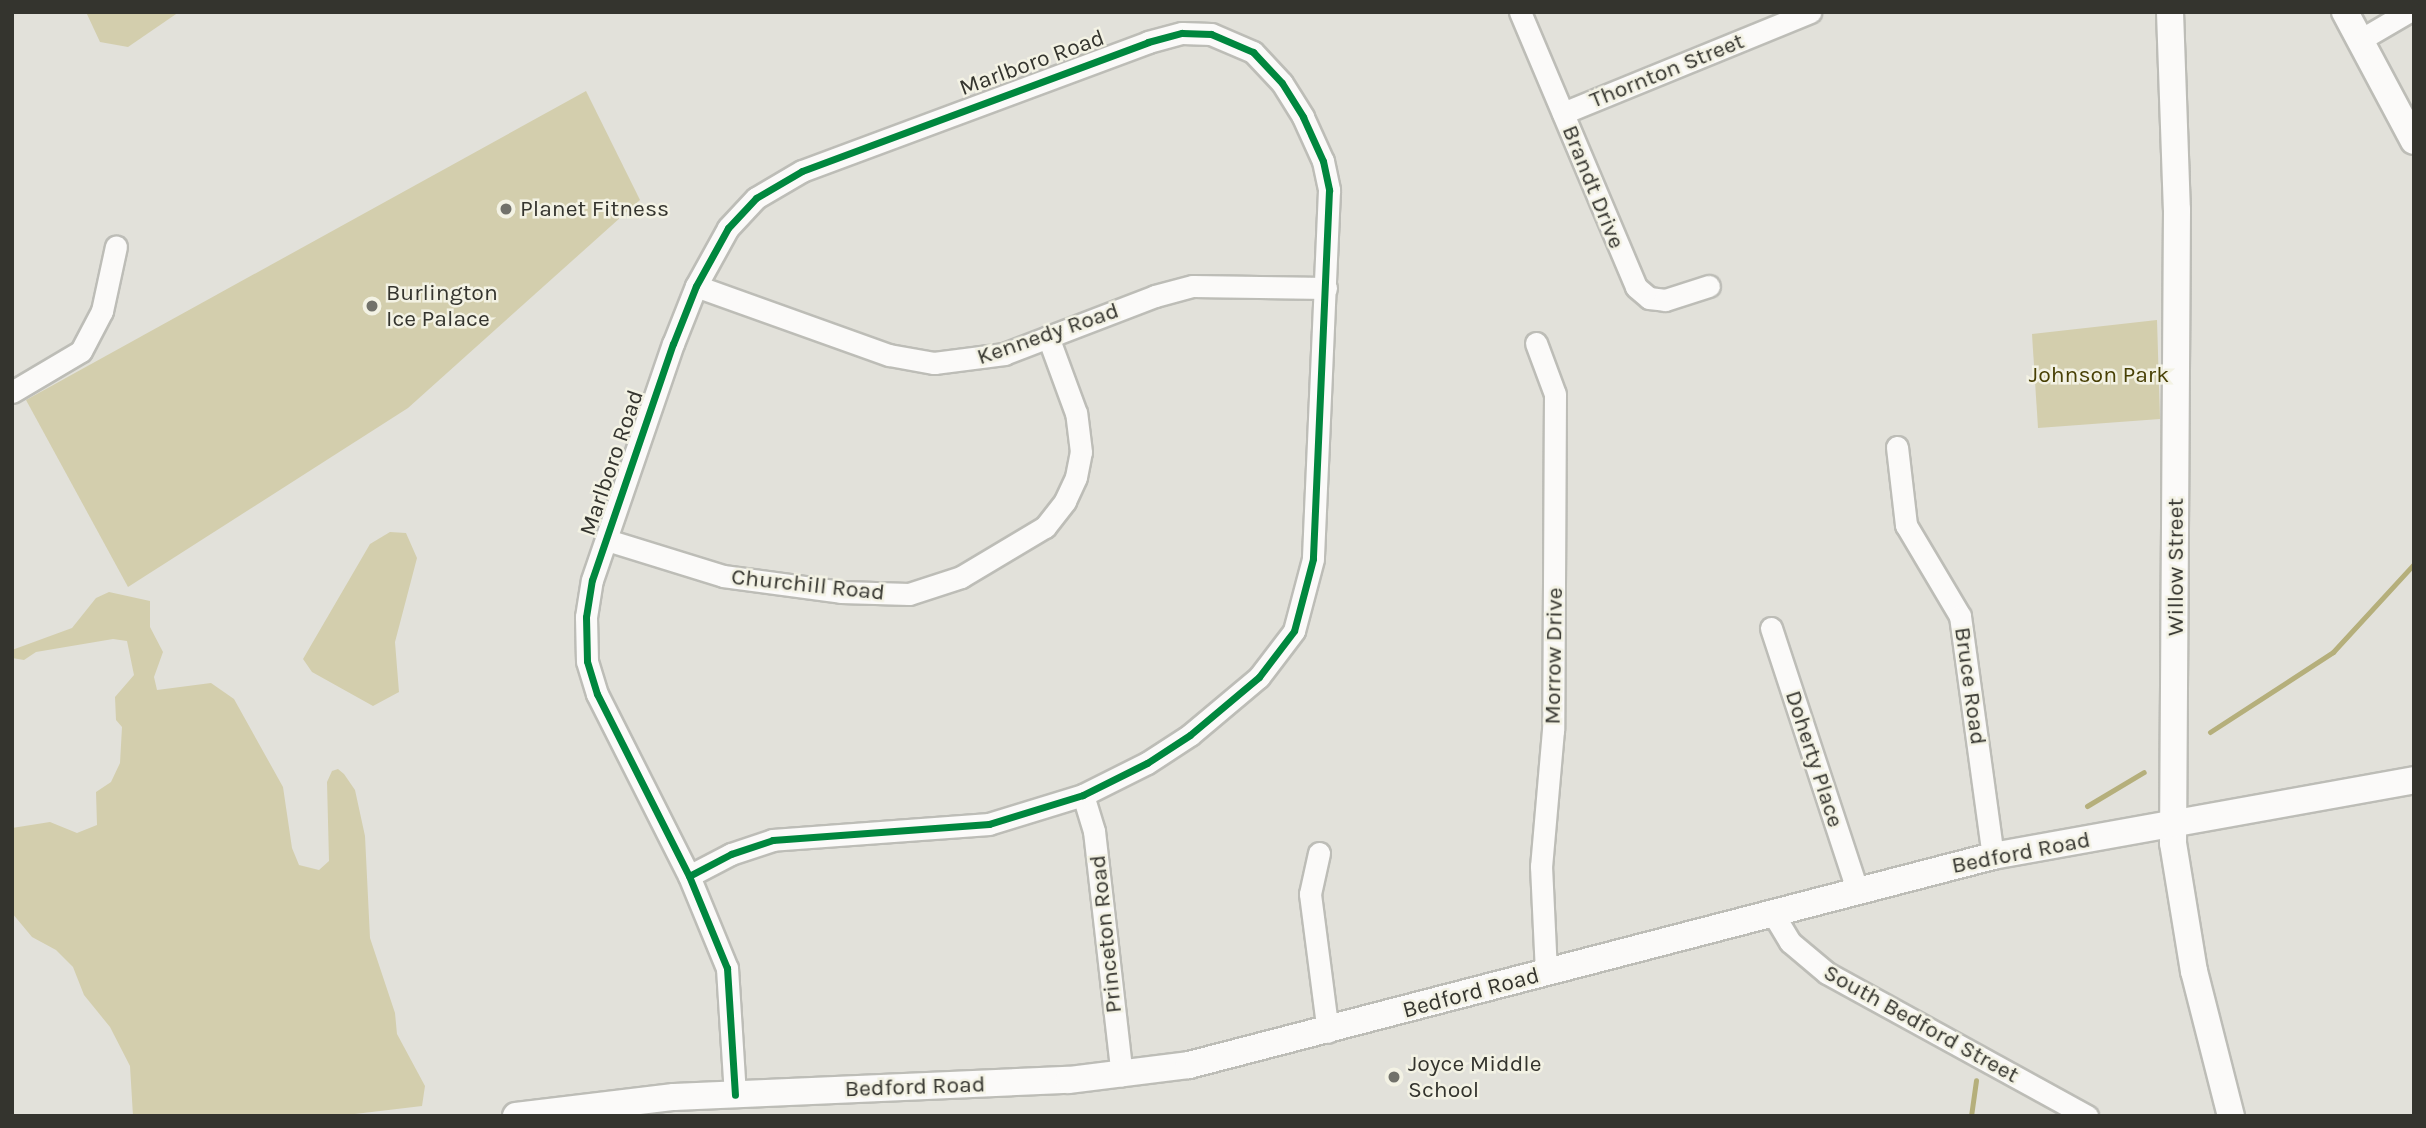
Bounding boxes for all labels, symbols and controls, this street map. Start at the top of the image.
street label: Marlboro Road [956,24,1108,102]
street label: Thornton Street [1586,28,1748,114]
street label: Brandt Drive [1556,121,1630,253]
place label: Planet Fitness [520,195,669,223]
marker: Planet Fitness [498,201,514,217]
place label: Burlington Ice Palace [386,279,498,333]
street label: Kennedy Road [973,297,1123,371]
marker: Burlington Ice Palace [364,298,380,314]
park label: Johnson Park [2029,361,2169,389]
street label: Marlboro Road [574,386,650,540]
street label: Willow Street [2162,498,2190,636]
street label: Churchill Road [730,563,886,607]
street label: Morrow Drive [1539,587,1569,725]
street label: Bruce Road [1948,625,1992,747]
street label: Doherty Place [1779,687,1849,831]
street label: Bedford Road [1949,826,2093,880]
street label: Princeton Road [1084,854,1128,1014]
street label: South Bedford Street [1818,959,2024,1089]
street label: Bedford Road [1400,961,1542,1025]
place label: Joyce Middle School [1408,1050,1542,1104]
marker: Joyce Middle School [1386,1069,1402,1085]
street label: Bedford Road [844,1071,986,1103]

